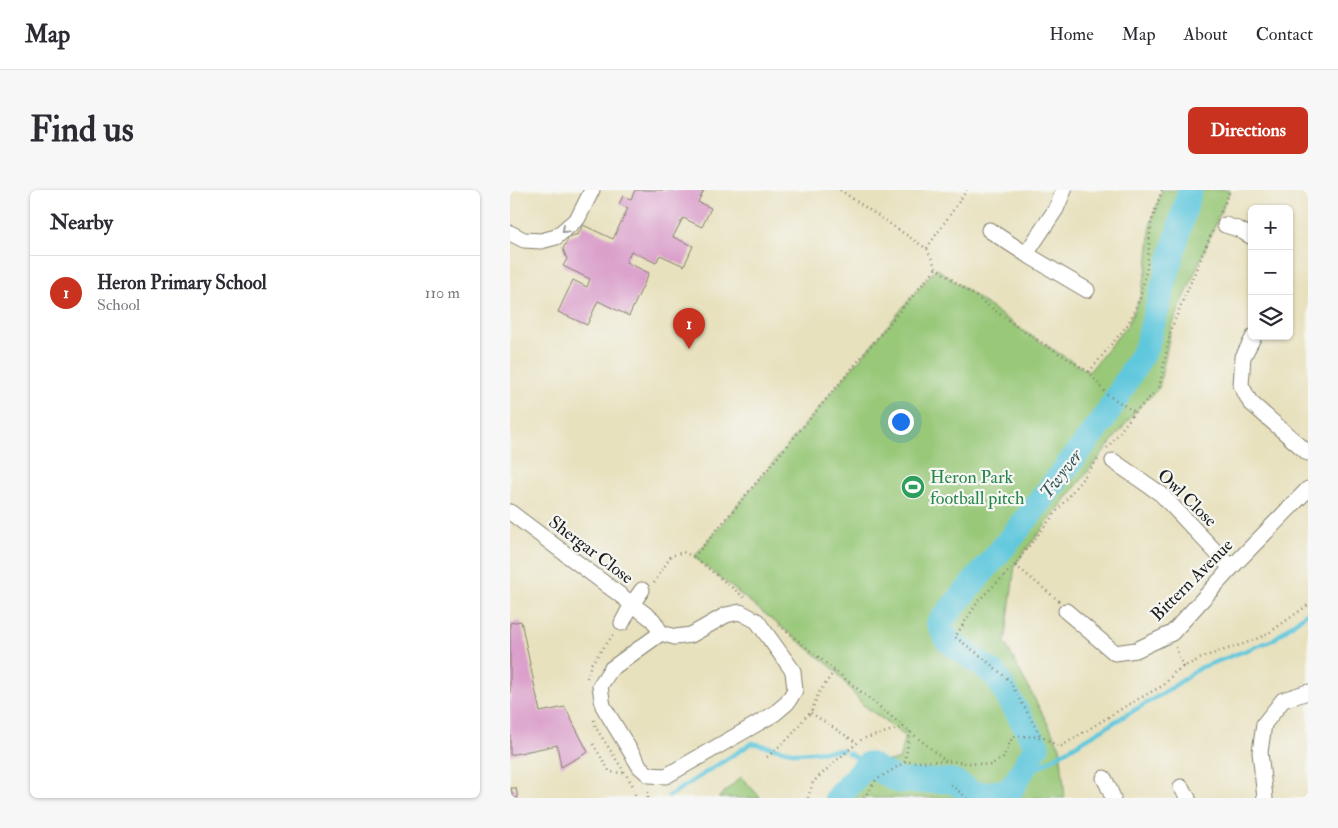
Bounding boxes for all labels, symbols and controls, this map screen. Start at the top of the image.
text: Map [25,19,70,50]
text: Home [1049,23,1094,46]
text: Map [1122,23,1156,46]
text: About [1184,23,1228,46]
text: Contact [1256,23,1313,46]
button: Directions [1188,107,1308,154]
text: Find us [30,108,134,152]
map controls [1248,205,1293,340]
button: + [1248,205,1293,250]
text: Nearby [50,209,113,236]
one-way arrow [562,224,571,233]
button: − [1248,250,1293,295]
text: Heron Primary School [97,271,267,295]
text: 1 [63,283,69,303]
text: 110 m [425,283,460,303]
text: School [97,295,140,315]
button: layers [1248,295,1293,340]
pin: 1 [673,308,705,349]
your location [888,409,914,435]
water label: Twyver [1034,444,1088,503]
street label: Owl Close [1152,464,1222,532]
place label: Heron Park football pitch [930,466,1025,510]
sports icon: Heron Park football pitch [900,474,926,500]
street label: Shergar Close [544,511,638,590]
street label: Bittern Avenue [1146,534,1238,626]

